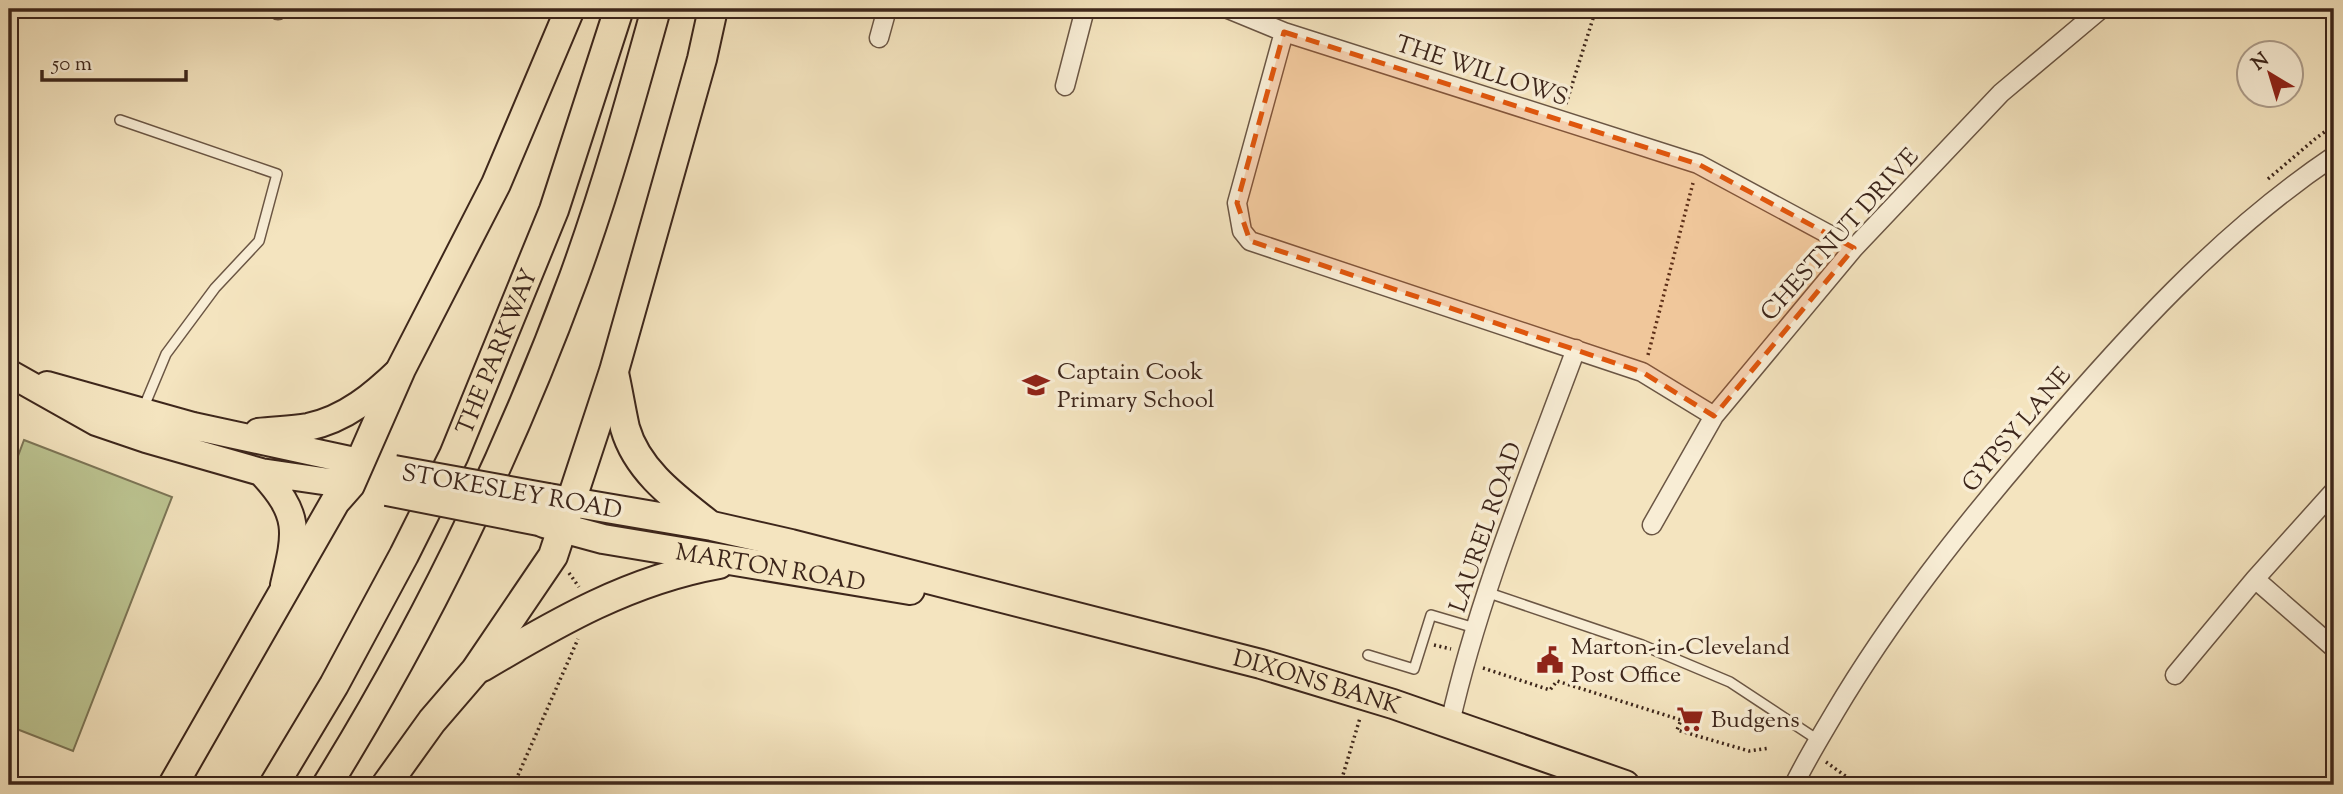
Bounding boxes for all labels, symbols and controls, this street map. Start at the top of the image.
street label: THE WILLOWS [1391,28,1572,116]
scale bar [42,38,186,82]
north arrow [2234,38,2304,108]
text: N [2247,47,2275,78]
text: 50 m [51,50,92,80]
street label: CHESTNUT DRIVE [1753,141,1928,329]
street label: THE PARKWAY [449,264,547,440]
place label: Captain Cook Primary School [1057,356,1215,418]
street label: GYPSY LANE [1955,360,2080,500]
school or university icon: Captain Cook Primary School [1021,370,1051,400]
street label: LAUREL ROAD [1442,438,1532,617]
street label: STOKESLEY ROAD [399,457,625,529]
street label: MARTON ROAD [673,536,868,601]
place label: Marton-in-Cleveland Post Office [1571,631,1790,693]
street label: DIXONS BANK [1229,642,1404,724]
public building icon: Marton-in-Cleveland Post Office [1535,645,1565,675]
supermarket icon: Budgens [1675,704,1705,734]
place label: Budgens [1711,704,1800,738]

